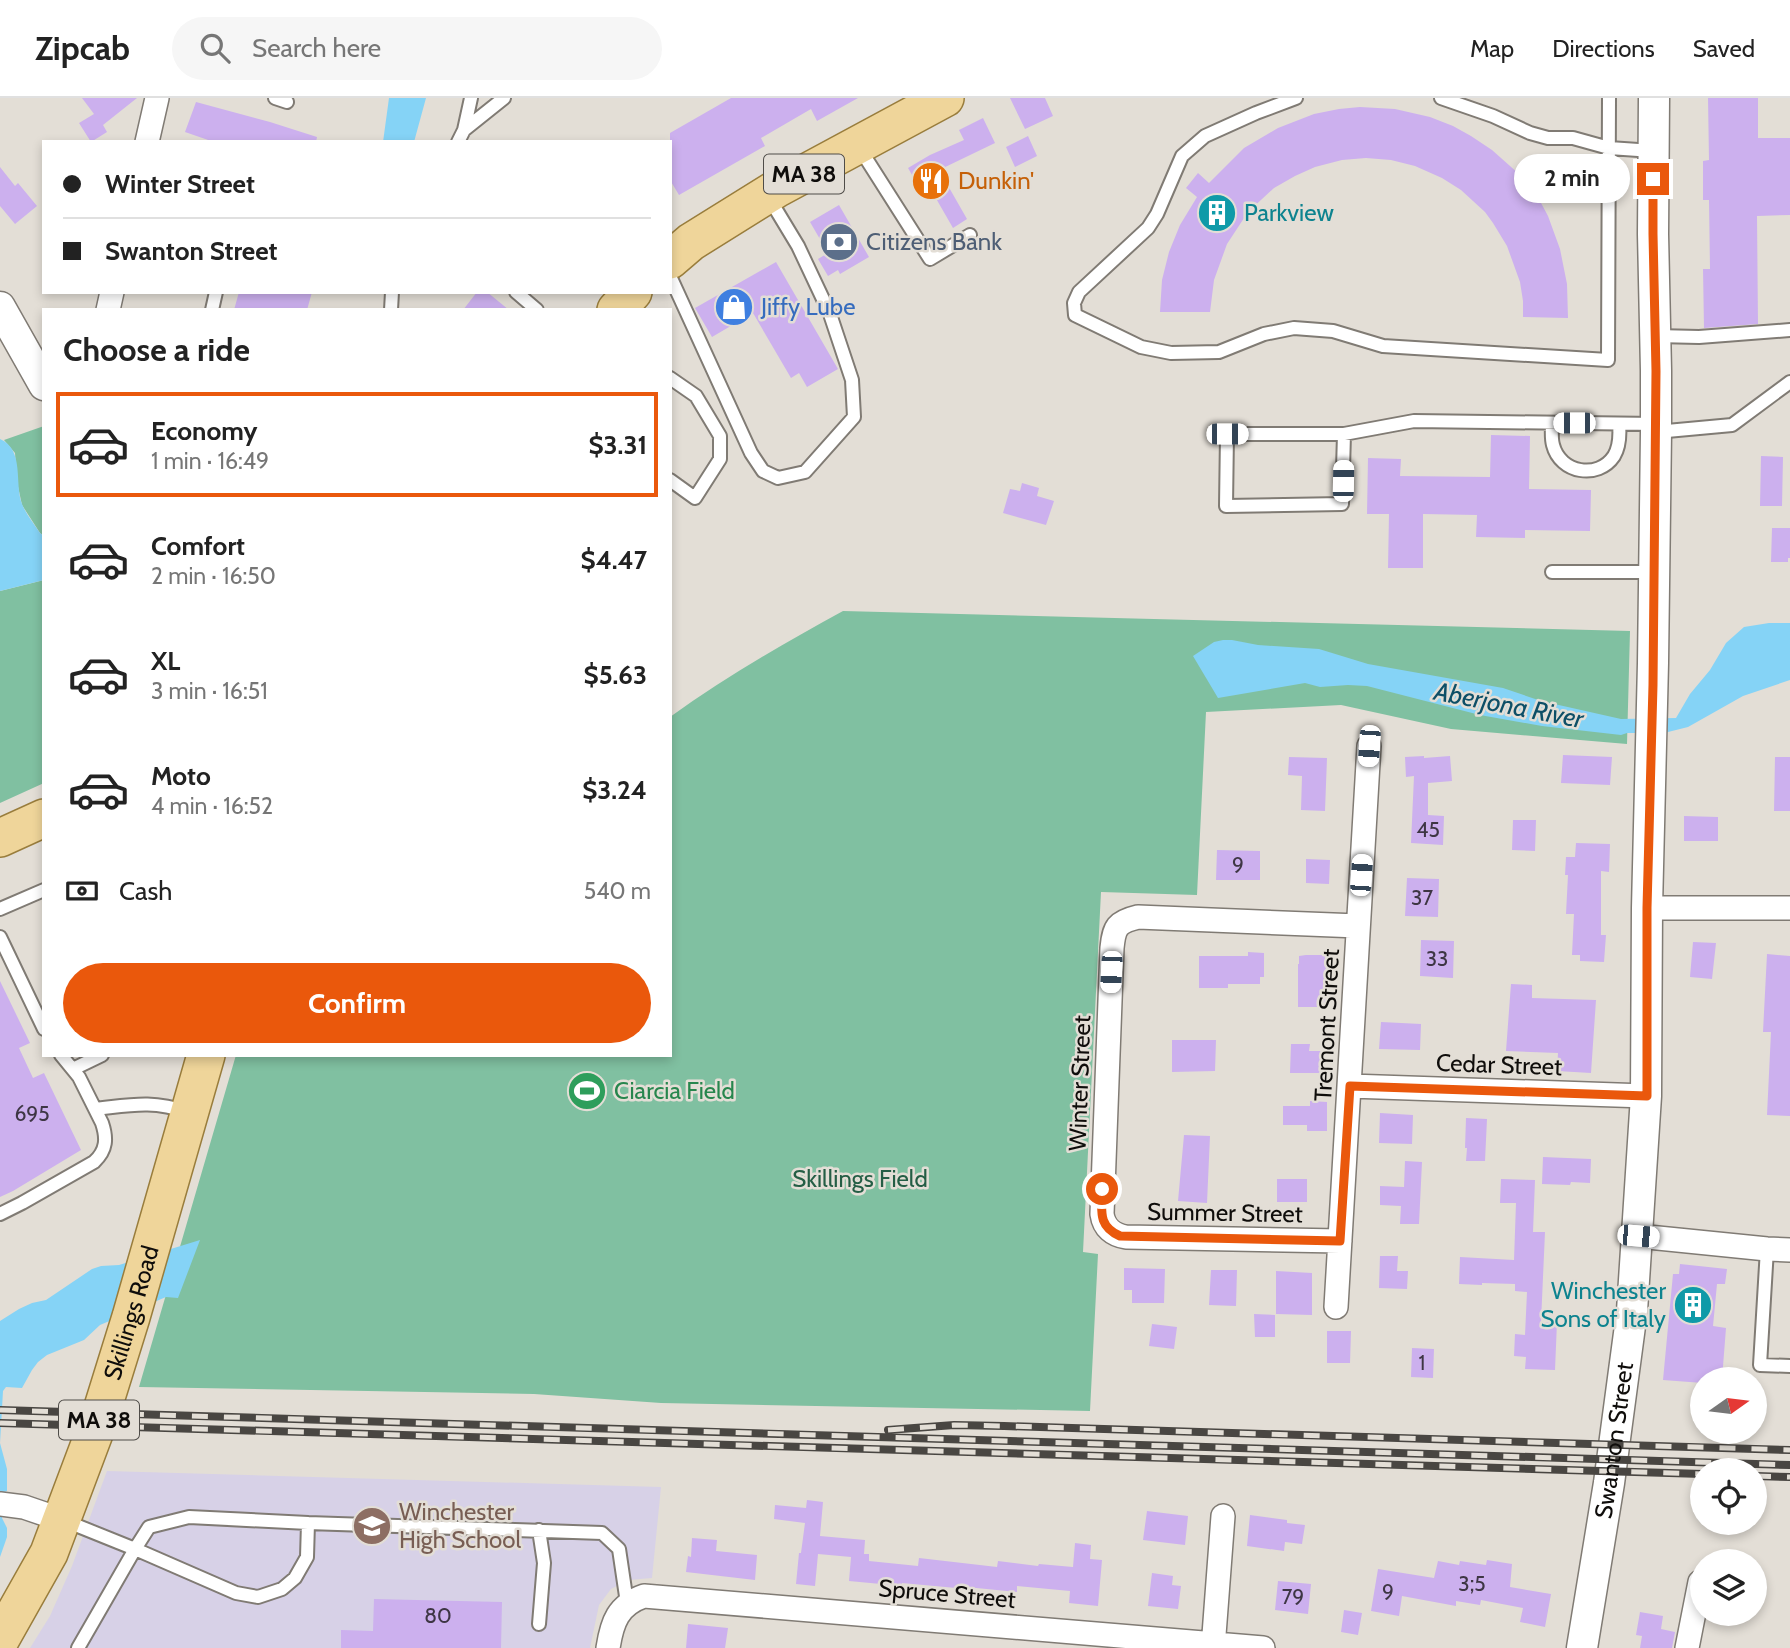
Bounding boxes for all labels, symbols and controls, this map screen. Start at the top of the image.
search box [172,17,662,80]
text: Zipcab [35,28,130,68]
icon: search [196,29,234,67]
text: Search here [252,32,381,64]
text: Map [1470,34,1514,63]
text: Directions [1552,34,1655,63]
text: Saved [1693,34,1755,63]
callout: 2 min [1513,154,1628,204]
road number: MA 38 [764,155,844,194]
restaurant icon: Dunkin' [910,160,952,202]
route end [1637,163,1669,195]
text: 2 min [1544,164,1600,192]
place label: Dunkin' [958,166,1034,195]
text: Winter Street [105,168,255,200]
building icon: Parkview [1196,192,1238,234]
place label: Parkview [1244,198,1334,227]
bank icon: Citizens Bank [818,221,860,263]
place label: Citizens Bank [866,227,1002,256]
text: Swanton Street [105,235,278,267]
shop icon: Jiffy Lube [713,286,755,328]
place label: Jiffy Lube [760,292,855,321]
text: Choose a ride [63,330,250,369]
icon: car [67,413,130,476]
car [1554,413,1596,434]
text: Economy [151,415,257,447]
car [1207,424,1249,445]
text: $3.31 [589,429,647,461]
text: 1 min · 16:49 [151,447,269,475]
car [1333,460,1354,502]
icon: car [67,528,130,591]
text: Comfort [151,530,245,562]
text: $4.47 [581,544,647,576]
text: 2 min · 16:50 [151,562,276,590]
icon: car [67,643,130,706]
text: XL [151,645,180,677]
text: $5.63 [584,659,647,691]
water label: Aberjona River [1431,675,1587,735]
text: 3 min · 16:51 [151,677,268,705]
car [1358,724,1381,768]
icon: car [67,758,130,821]
text: Moto [151,760,211,792]
text: $3.24 [582,774,647,806]
text: 4 min · 16:52 [151,792,273,820]
house number: 45 [1416,817,1440,842]
house number: 9 [1232,852,1244,877]
car [1350,853,1373,897]
icon: cash [63,872,101,910]
text: Cash [119,875,172,907]
text: 540 m [584,877,651,905]
house number: 37 [1411,885,1433,910]
house number: 33 [1426,946,1448,971]
street label: Tremont Street [1308,948,1345,1102]
car [1100,950,1123,994]
button: Confirm [63,963,651,1043]
street label: Winter Street [1063,1015,1096,1151]
street label: Cedar Street [1435,1048,1563,1081]
sports icon: Ciarcia Field [566,1070,608,1112]
place label: Ciarcia Field [614,1076,735,1105]
house number: 695 [14,1101,50,1126]
park label: Skillings Field [792,1164,928,1193]
route start [1086,1173,1118,1205]
street label: Summer Street [1147,1197,1303,1228]
car [1617,1224,1660,1248]
street label: Skillings Road [97,1242,165,1384]
place label: Winchester Sons of Italy [1540,1276,1666,1333]
building icon: Winchester Sons of Italy [1672,1284,1714,1326]
house number: 1 [1419,1350,1425,1375]
street label: Swanton Street [1588,1360,1639,1521]
north arrow [1690,1367,1768,1444]
map controls [1690,1367,1767,1626]
road number: MA 38 [59,1400,139,1440]
button: locate [1690,1458,1767,1535]
place label: Winchester High School [399,1497,521,1554]
school or university icon: Winchester High School [351,1505,393,1547]
button: layers [1690,1549,1767,1626]
house number: 3;5 [1458,1571,1486,1596]
street label: Spruce Street [877,1573,1017,1614]
house number: 9 [1382,1579,1394,1604]
house number: 79 [1282,1584,1304,1609]
house number: 80 [424,1603,452,1628]

